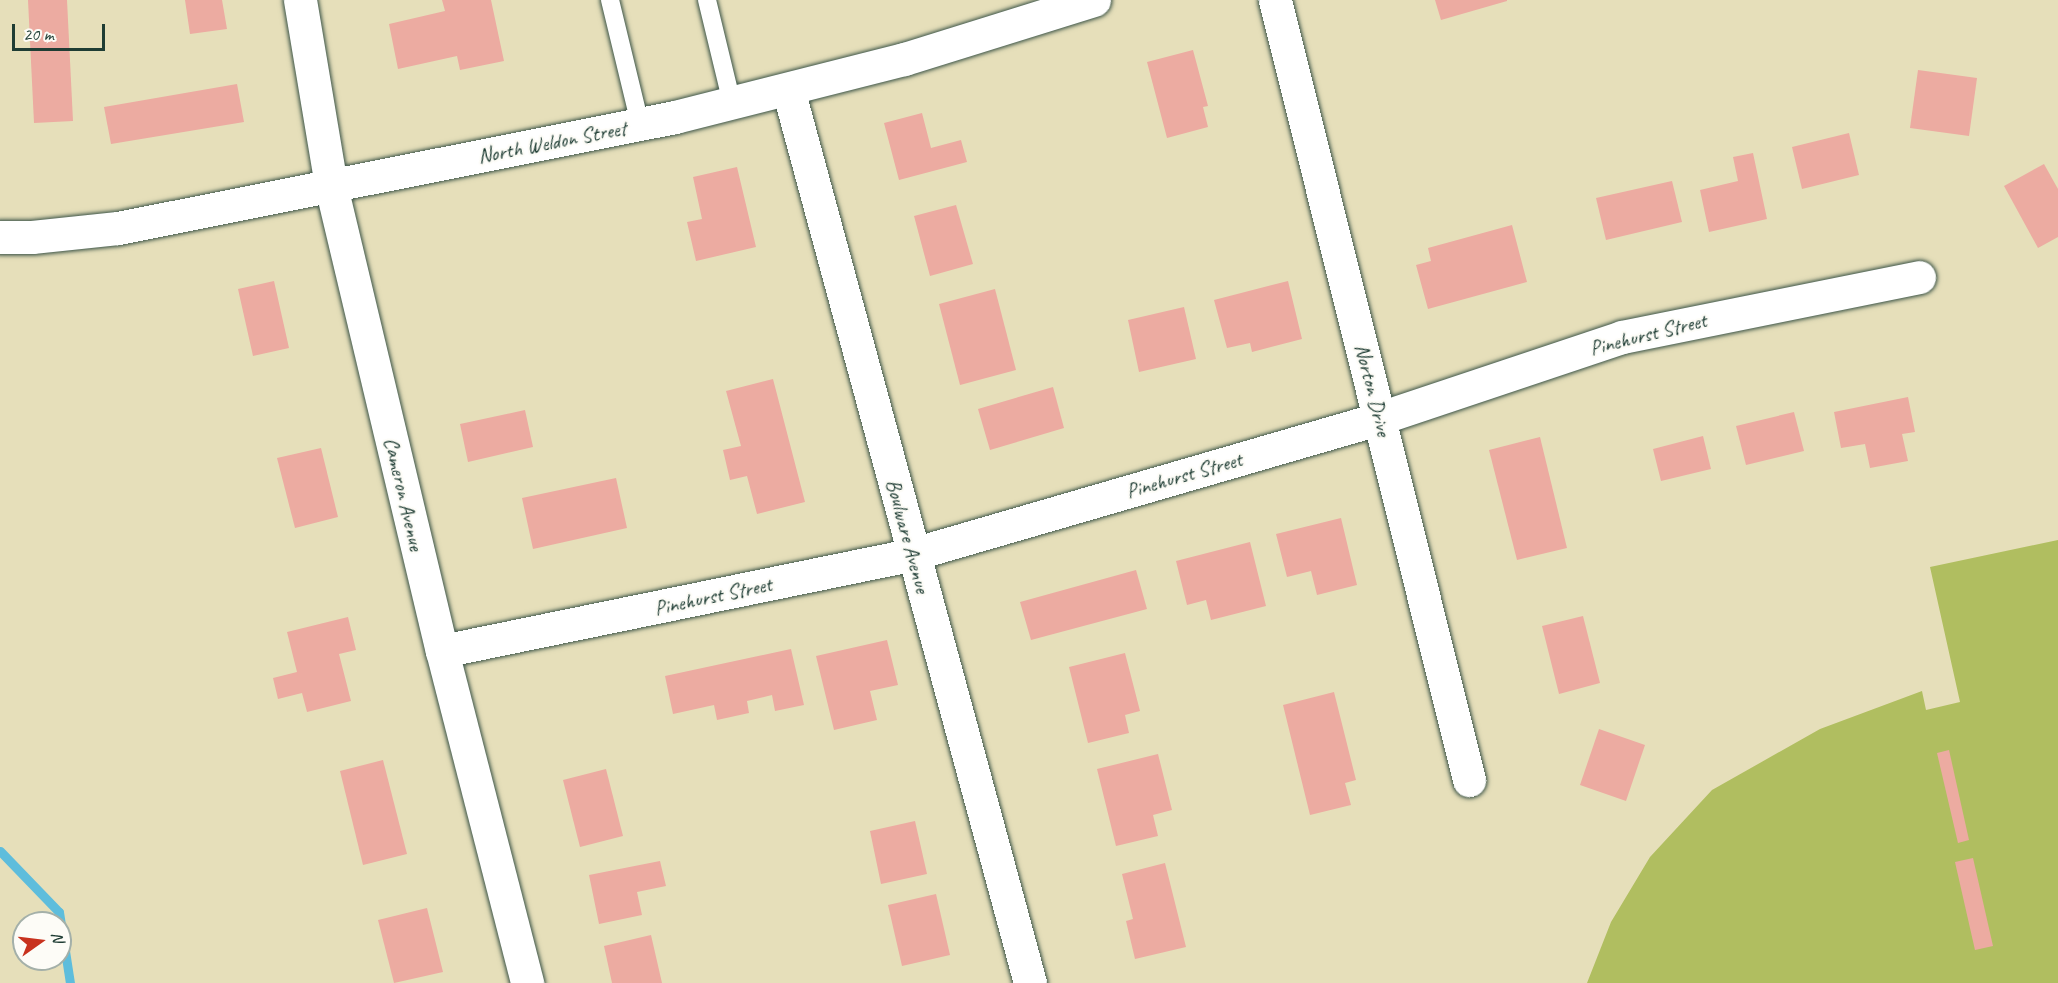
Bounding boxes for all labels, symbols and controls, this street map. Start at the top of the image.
scale bar [15,12,108,50]
text: 20 m [23,23,54,45]
street label: North Weldon Street [475,115,629,169]
street label: Pinehurst Street [1587,307,1709,361]
street label: Norton Drive [1349,341,1397,439]
street label: Cameron Avenue [379,435,429,553]
street label: Pinehurst Street [1123,446,1245,504]
street label: Boulware Avenue [881,476,935,596]
street label: Pinehurst Street [652,571,774,621]
north arrow [12,911,72,971]
text: N [47,930,68,944]

